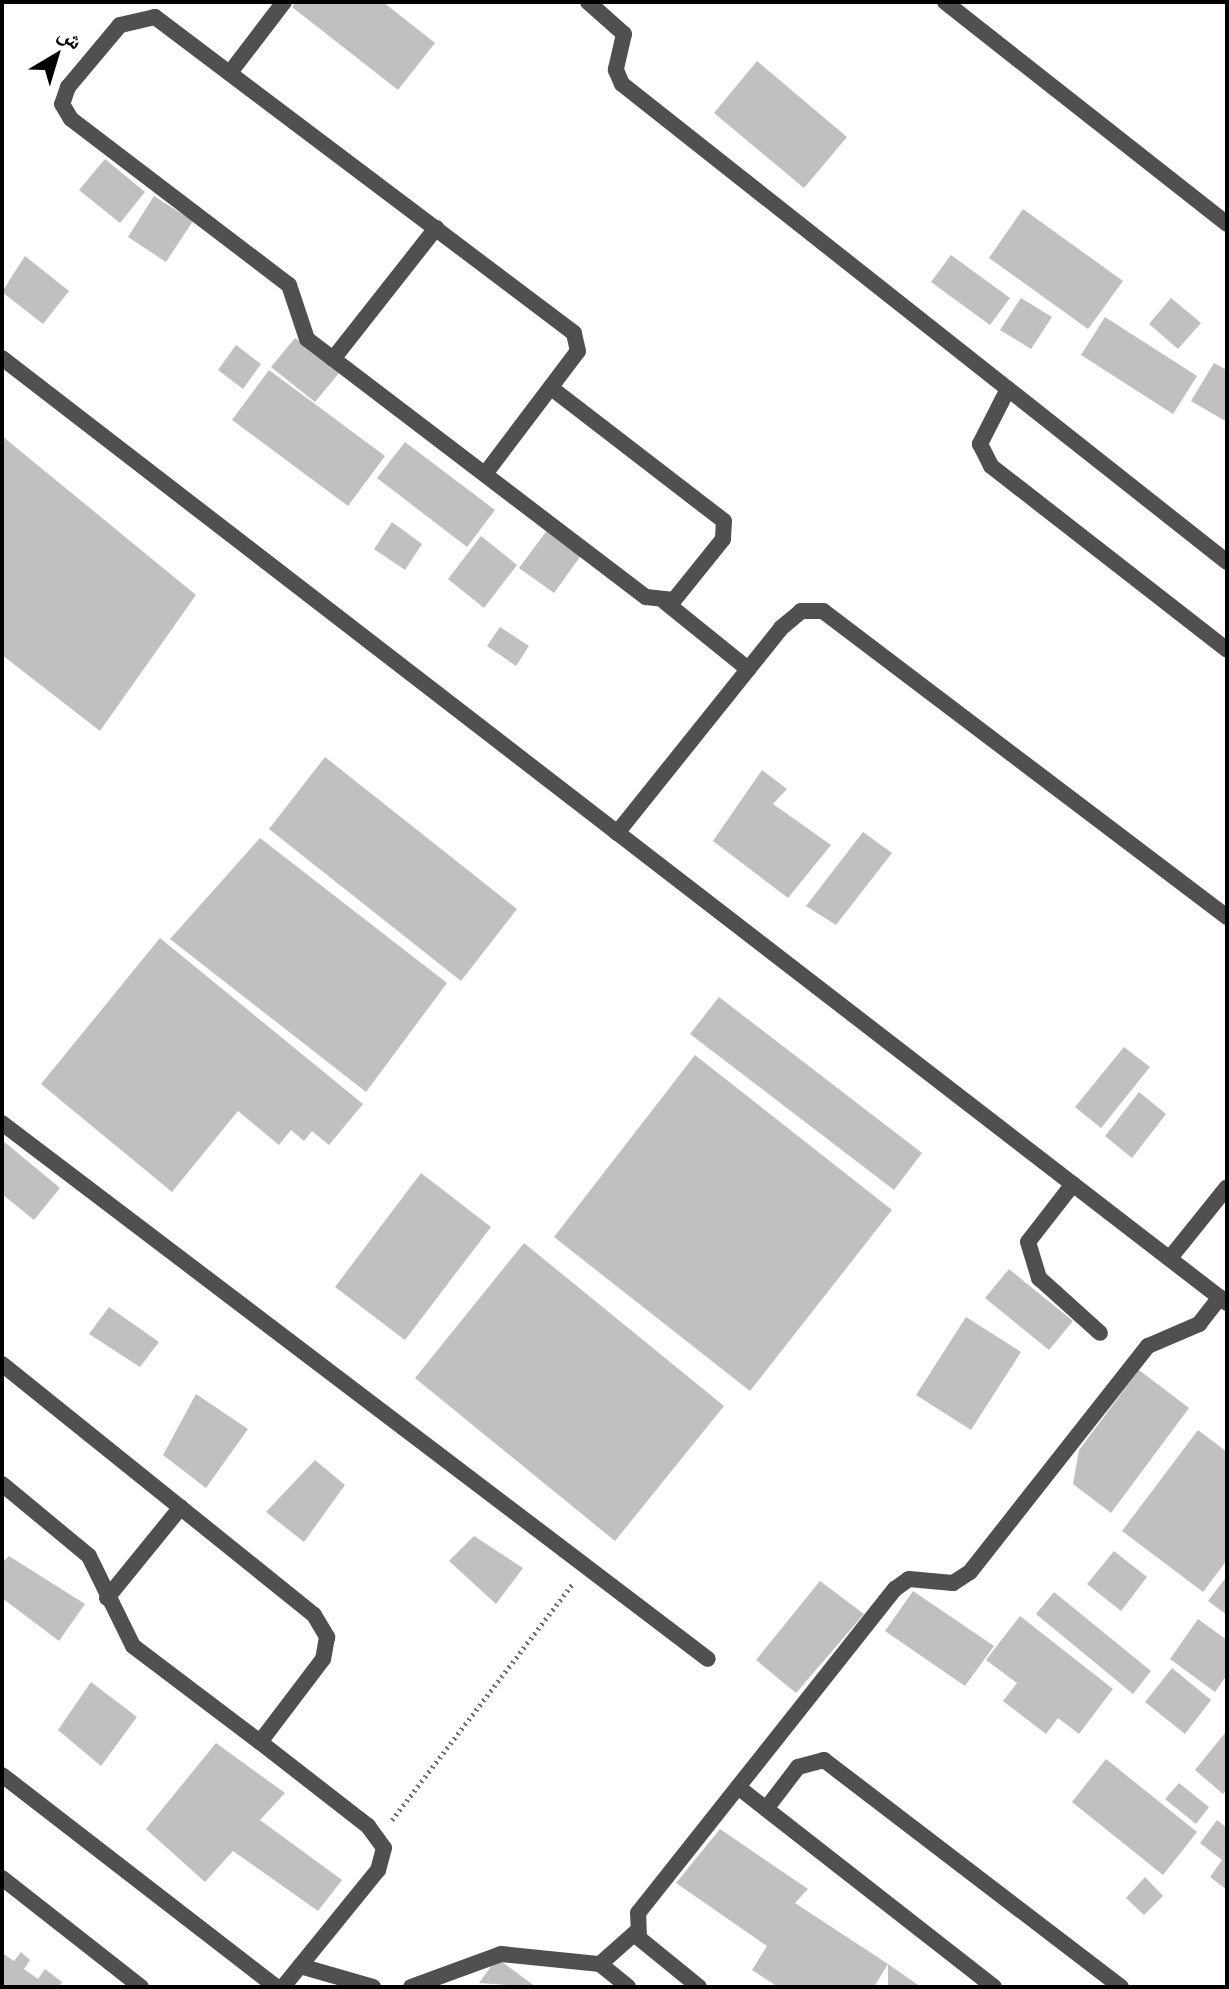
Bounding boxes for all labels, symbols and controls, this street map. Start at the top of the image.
north arrow [16,16,96,96]
text: ش [54,19,89,55]

